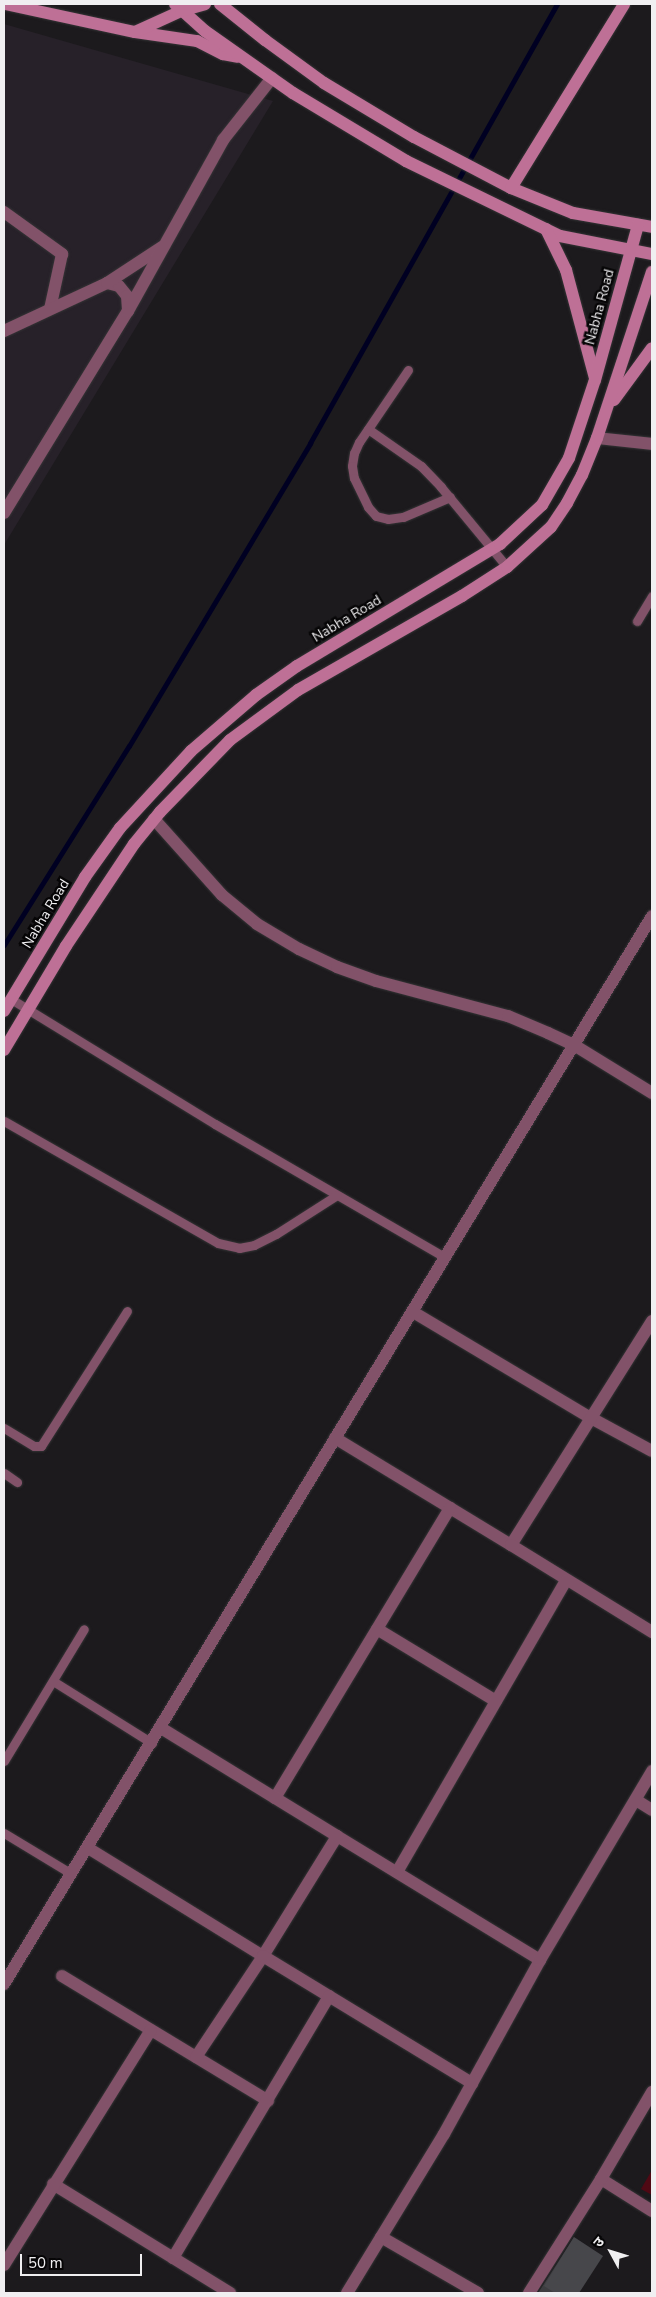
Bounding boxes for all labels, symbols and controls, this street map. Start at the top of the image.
street label: Nabha Road [582,267,618,347]
street label: Nabha Road [309,592,385,646]
street label: Nabha Road [19,876,73,952]
north arrow [586,2227,636,2277]
text: उ [589,2233,609,2251]
scale bar [22,2244,145,2276]
text: 50 m [28,2253,63,2273]

